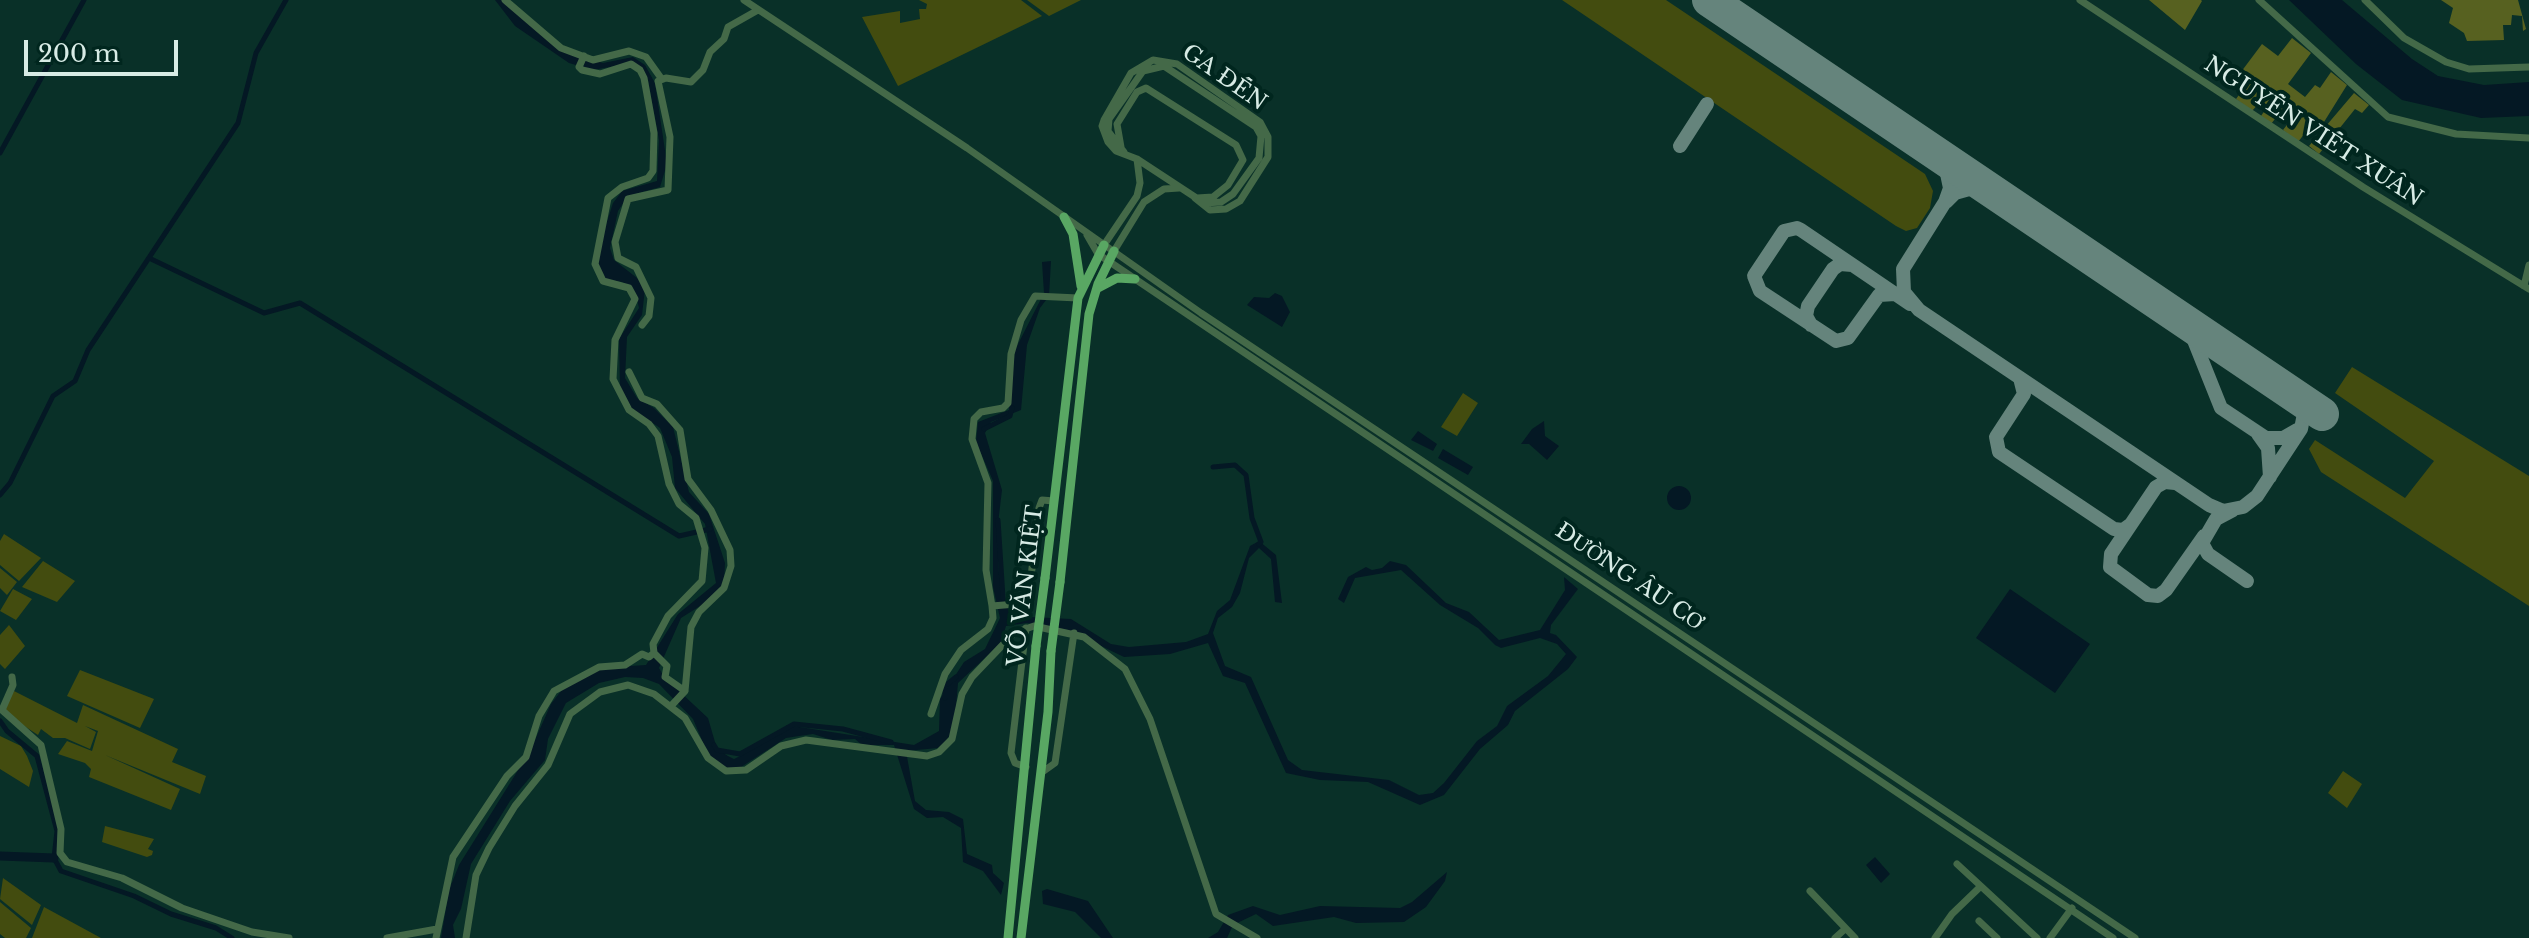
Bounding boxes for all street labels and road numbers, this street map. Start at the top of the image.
street label: GA ĐẾN [1177,39,1271,117]
street label: NGUYỄN VIẾT XUÂN [2199,51,2427,213]
street label: VÕ VĂN KIỆT [1003,504,1049,668]
street label: ĐƯỜNG ÂU CƠ [1550,518,1708,636]

